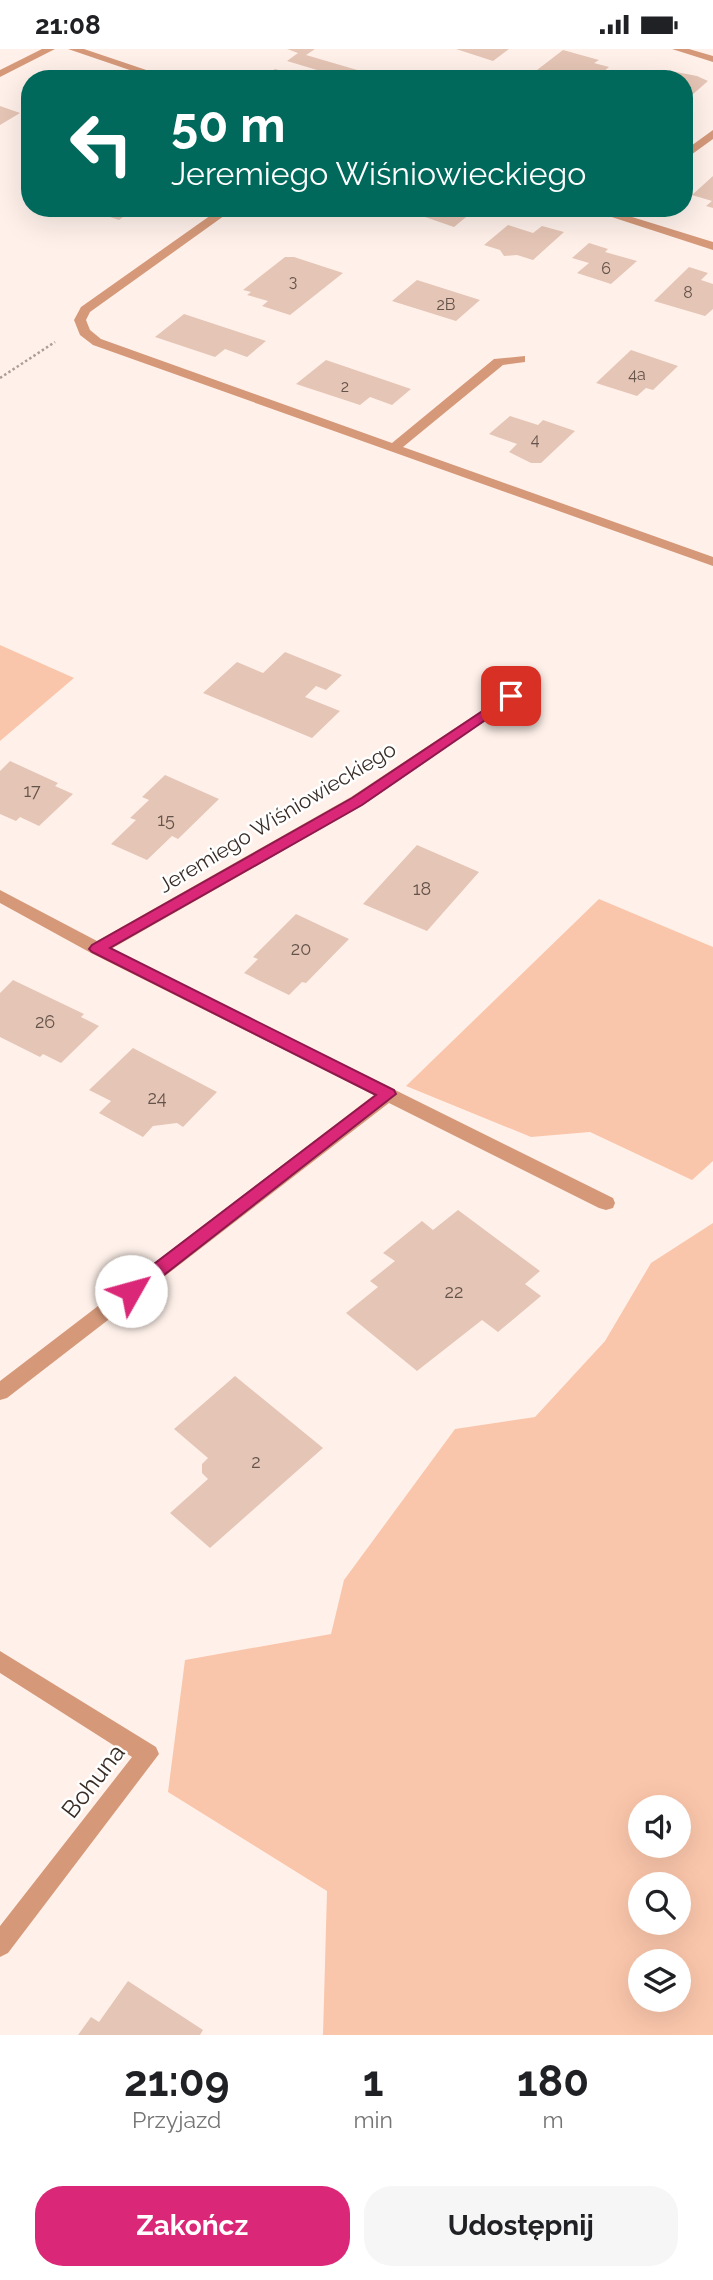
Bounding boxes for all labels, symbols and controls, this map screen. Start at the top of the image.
text: 21:08 [35,10,101,40]
text: 50 m [171,96,286,153]
icon: left [56,98,147,189]
text: Jeremiego Wiśniowieckiego [171,155,586,192]
house number: 6 [601,259,611,278]
house number: 3 [289,272,297,291]
house number: 8 [683,283,693,302]
house number: 2B [437,295,456,314]
house number: 4a [628,365,646,384]
house number: 2 [341,377,349,396]
house number: 4 [531,430,540,449]
pin [481,666,541,726]
icon: arrive [492,677,530,715]
street label: Jeremiego Wiśniowieckiego [154,736,400,898]
house number: 17 [23,780,41,801]
house number: 15 [157,809,175,830]
house number: 18 [413,878,431,899]
house number: 20 [291,938,311,959]
house number: 26 [35,1011,55,1032]
house number: 24 [147,1087,167,1108]
position arrow [94,1254,168,1328]
house number: 22 [445,1281,463,1302]
house number: 2 [251,1451,261,1472]
street label: Bohuna [55,1738,131,1824]
map controls [628,1795,691,2012]
button: sound [628,1795,691,1858]
button: search [628,1872,691,1935]
button: layers [628,1949,691,2012]
text: 21:09 [124,2057,229,2106]
text: 1 [363,2057,384,2106]
text: 180 [517,2057,589,2106]
text: Przyjazd [132,2106,221,2133]
text: min [353,2106,393,2133]
text: m [542,2106,564,2133]
button: Zakończ [35,2186,350,2266]
button: Udostępnij [364,2186,678,2266]

